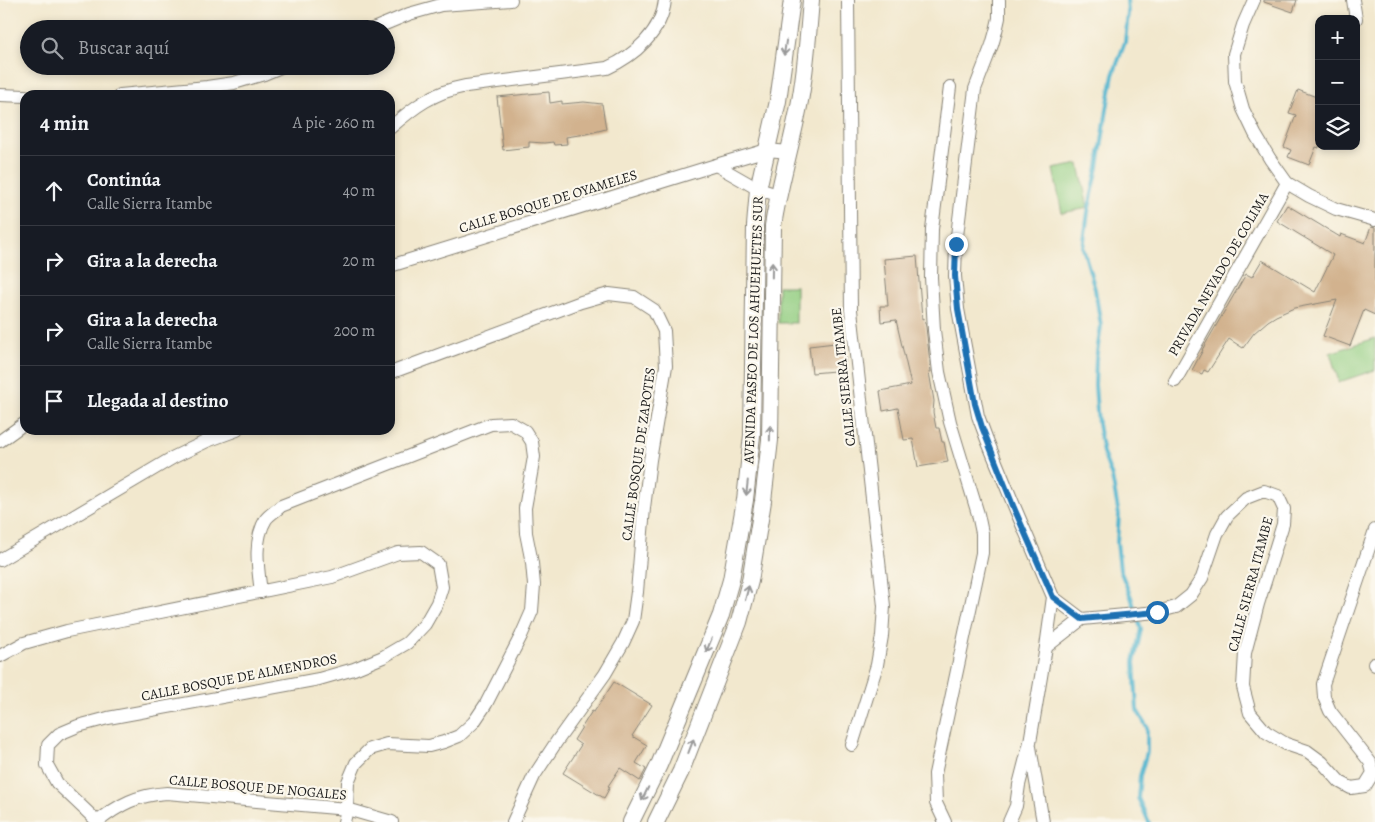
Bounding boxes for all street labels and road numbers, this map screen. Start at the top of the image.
street label: CALLE BOSQUE DE OYAMELES [457,165,640,238]
street label: PRIVADA NEVADO DE COLIMA [1164,188,1274,360]
street label: AVENIDA PASEO DE LOS AHUEHUETES SUR [739,195,768,465]
street label: CALLE SIERRA ITAMBE [827,307,860,447]
street label: CALLE BOSQUE DE ZAPOTES [617,366,660,542]
street label: CALLE SIERRA ITAMBE [1223,514,1278,654]
street label: CALLE BOSQUE DE ALMENDROS [140,649,339,706]
street label: CALLE BOSQUE DE NOGALES [168,770,347,805]

